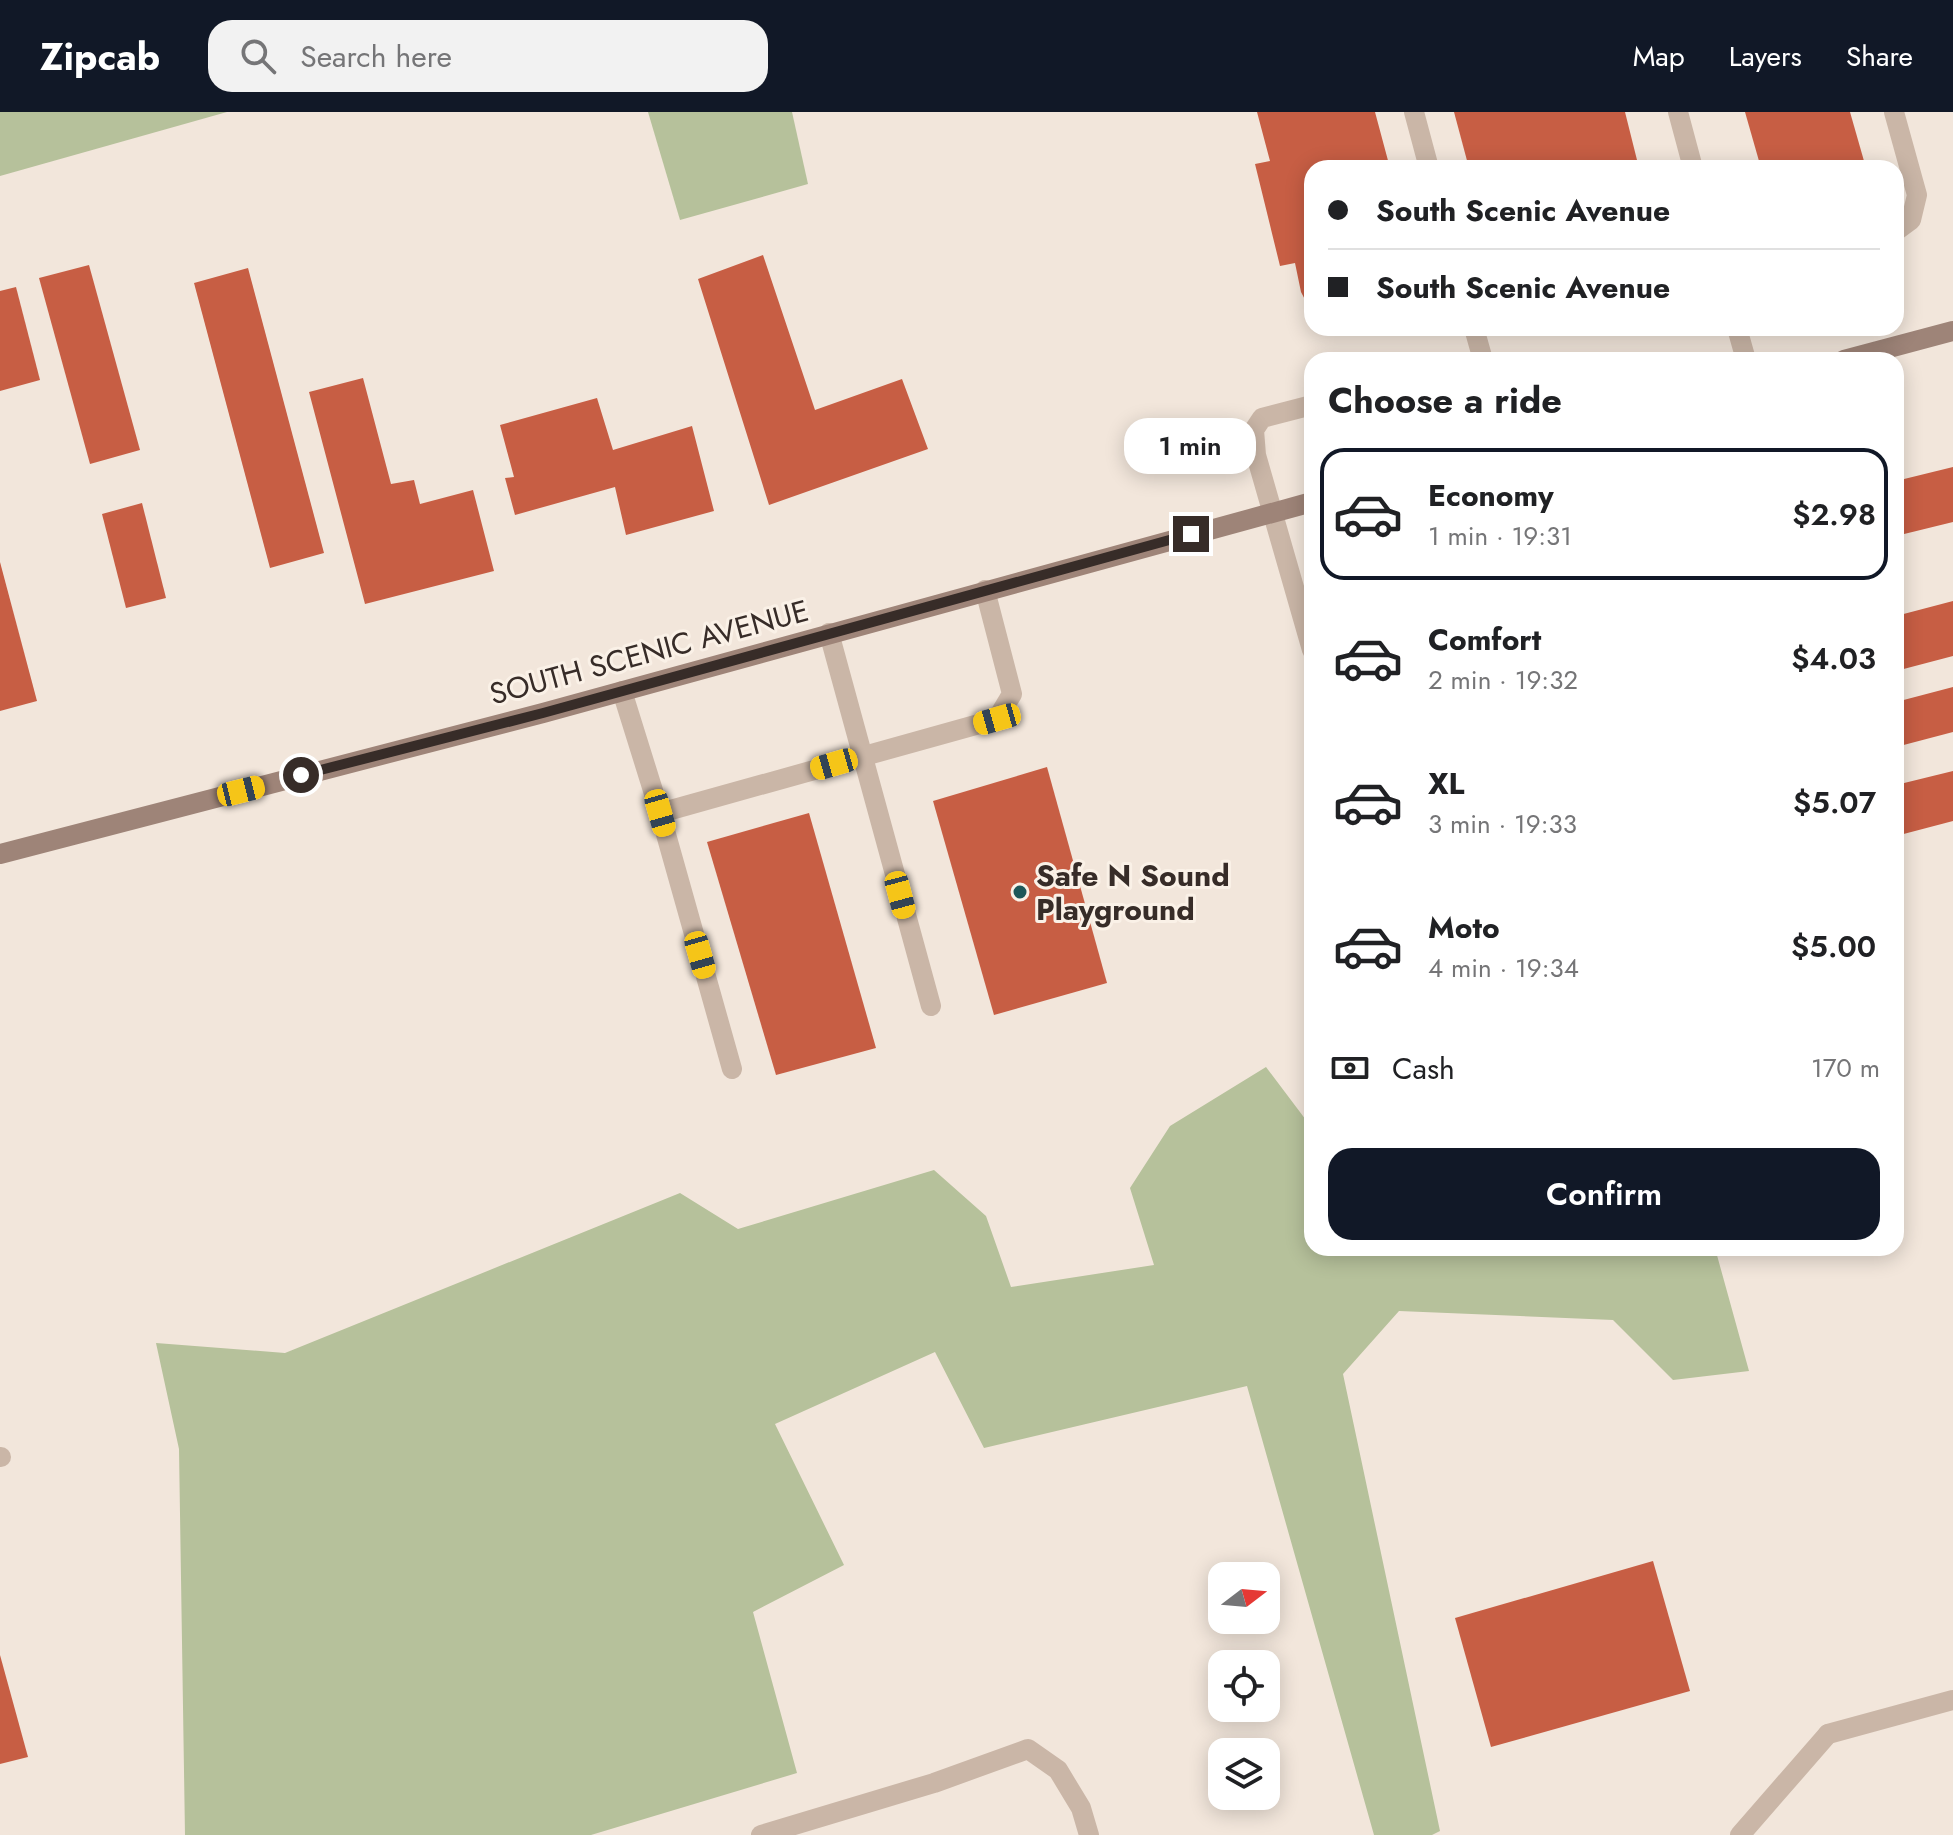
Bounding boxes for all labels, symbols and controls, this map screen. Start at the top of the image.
search box [208,20,768,92]
text: Zipcab [40,29,160,84]
icon: search [236,34,280,78]
text: Search here [300,35,452,78]
text: Map [1633,36,1685,77]
text: Layers [1729,36,1802,77]
text: Share [1846,36,1913,77]
text: South Scenic Avenue [1376,189,1670,232]
text: South Scenic Avenue [1376,266,1670,309]
text: Choose a ride [1328,374,1562,426]
callout: 1 min [1125,418,1257,474]
text: 1 min [1158,427,1222,465]
text: Economy [1428,474,1554,517]
icon: car [1332,478,1404,550]
text: $2.98 [1792,493,1876,536]
route end [1173,516,1209,552]
text: 1 min · 19:31 [1428,517,1572,555]
street label: SOUTH SCENIC AVENUE [485,589,813,715]
text: Comfort [1428,618,1541,661]
icon: car [1332,622,1404,694]
text: $4.03 [1791,637,1876,680]
text: 2 min · 19:32 [1428,661,1578,699]
car [971,701,1023,737]
car [808,746,860,782]
route start [283,757,319,793]
text: XL [1428,762,1464,805]
icon: car [1332,766,1404,838]
car [215,774,267,808]
text: $5.07 [1793,781,1876,824]
car [642,787,678,839]
text: 3 min · 19:33 [1428,805,1577,843]
place label: Safe N Sound Playground [1036,854,1230,931]
car [882,869,918,921]
marker: Safe N Sound Playground [1011,883,1029,901]
text: Moto [1428,906,1500,949]
icon: car [1332,910,1404,982]
text: $5.00 [1791,925,1876,968]
car [682,929,718,981]
text: 4 min · 19:34 [1428,949,1579,987]
icon: cash [1328,1046,1372,1090]
text: Cash [1392,1047,1455,1090]
text: 170 m [1811,1049,1880,1087]
button: Confirm [1328,1148,1880,1240]
north arrow [1208,1562,1280,1634]
map controls [1208,1562,1280,1810]
button: locate [1208,1650,1280,1722]
button: layers [1208,1738,1280,1810]

